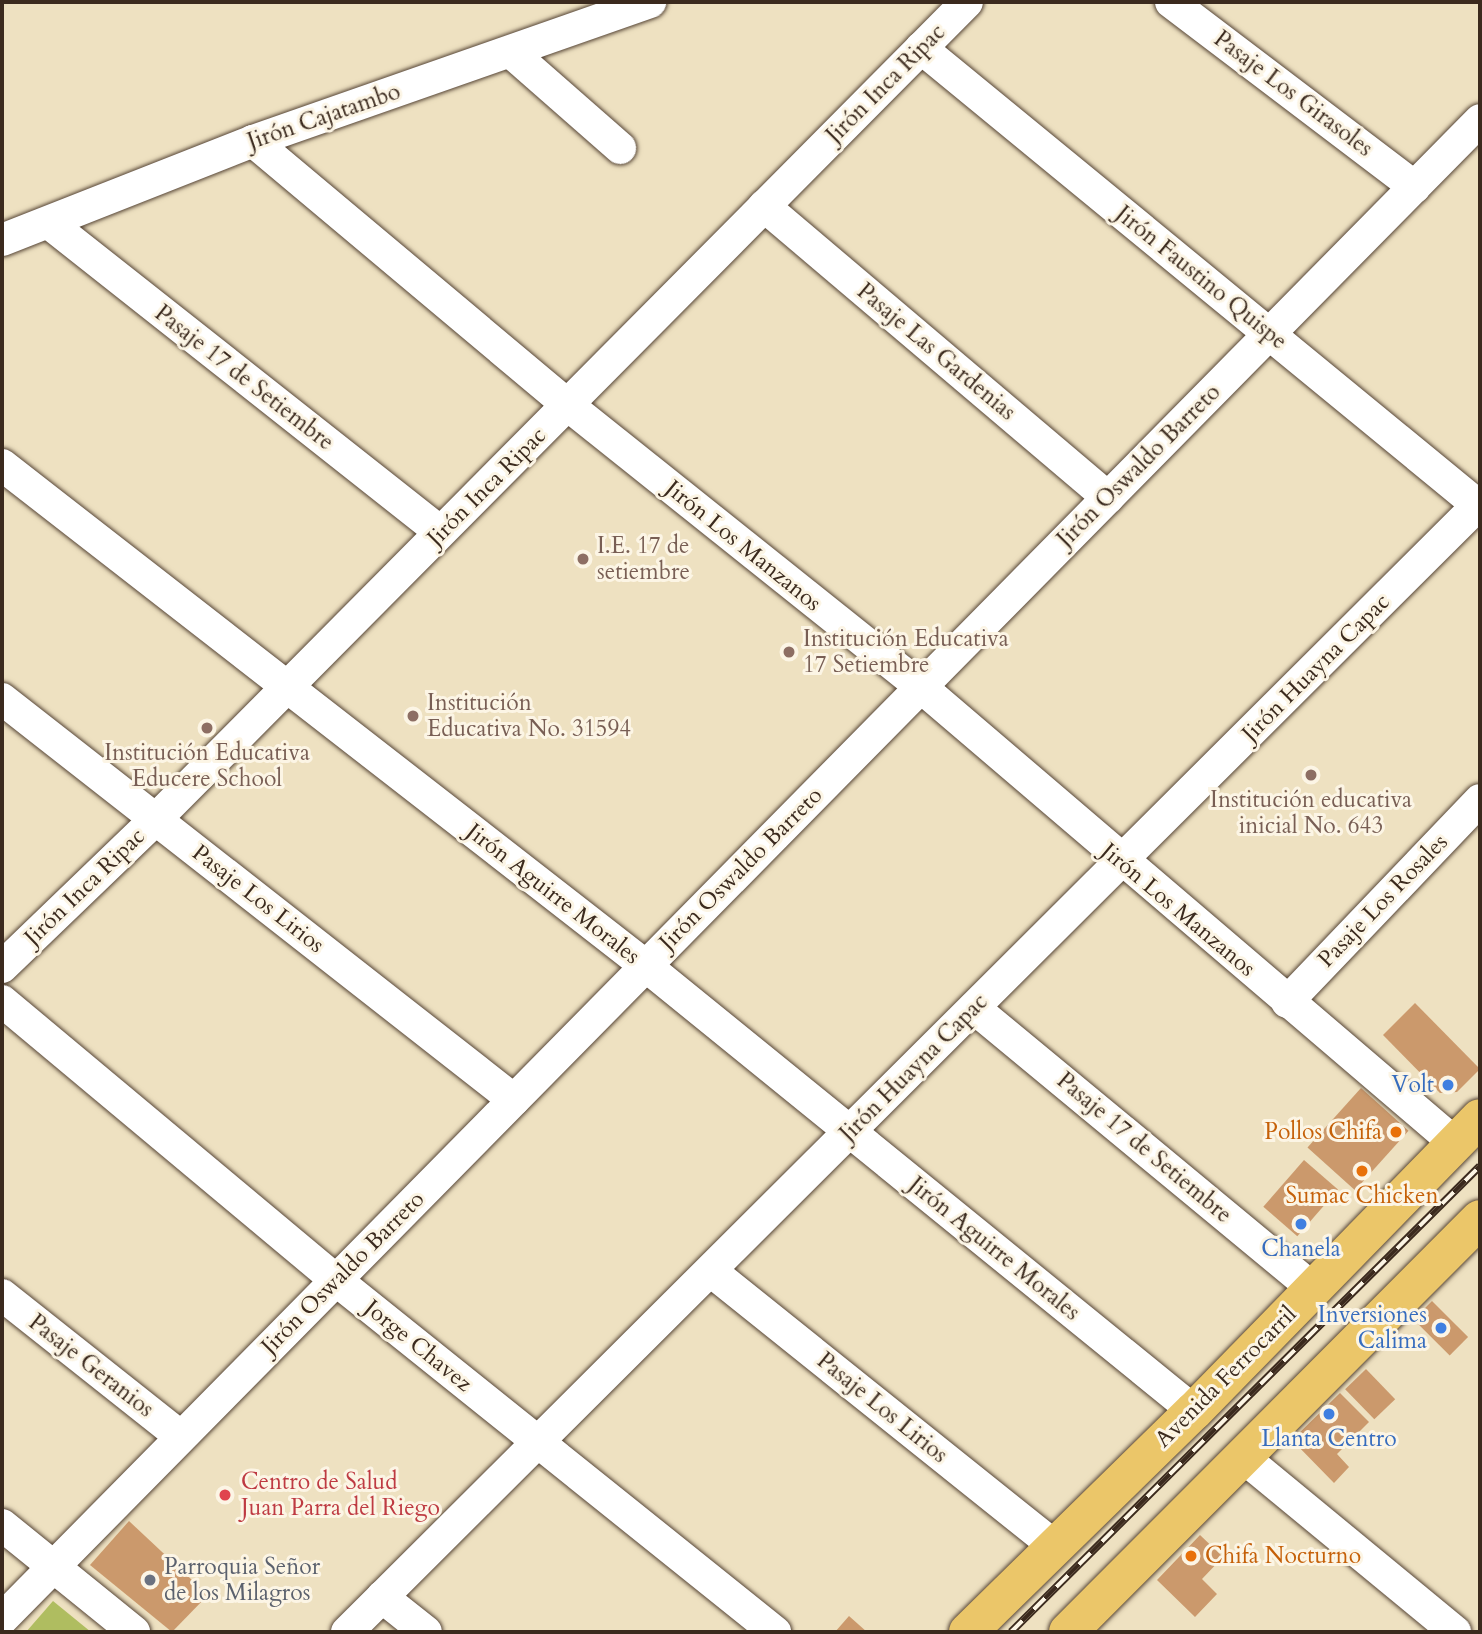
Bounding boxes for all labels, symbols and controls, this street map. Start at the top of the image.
street label: Jirón Inca Ripac [821,19,951,149]
street label: Pasaje Los Girasoles [1208,25,1378,163]
street label: Jirón Cajatambo [244,78,404,156]
street label: Jirón Faustino Quispe [1110,200,1292,356]
street label: Pasaje Las Gardenias [851,278,1021,426]
street label: Pasaje 17 de Setiembre [149,300,339,456]
street label: Jirón Oswaldo Barreto [1052,379,1226,553]
street label: Jirón Inca Ripac [422,422,552,552]
street label: Jirón Los Manzanos [659,475,827,617]
place label: I.E. 17 de setiembre [597,532,690,586]
marker: I.E. 17 de setiembre [575,551,591,567]
street label: Jirón Huayna Capac [1236,588,1396,748]
place label: Institución Educativa 17 Setiembre [803,625,1009,679]
marker: Institución Educativa 17 Setiembre [781,644,797,660]
place label: Institución Educativa No. 31594 [427,689,631,743]
marker: Institución Educativa No. 31594 [405,708,421,724]
marker: Institución Educativa Educere School [199,720,215,736]
place label: Institución Educativa Educere School [104,739,310,793]
marker: Institución educativa inicial No. 643 [1303,767,1319,783]
street label: Jirón Oswaldo Barreto [654,782,828,956]
place label: Institución educativa inicial No. 643 [1210,786,1412,840]
street label: Jirón Aguirre Morales [461,818,645,970]
street label: Jirón Inca Ripac [19,823,151,951]
street label: Pasaje Los Rosales [1312,829,1454,973]
street label: Jirón Los Manzanos [1095,838,1261,982]
street label: Pasaje Los Lirios [187,839,329,959]
street label: Jirón Huayna Capac [834,988,994,1148]
street label: Pasaje 17 de Setiembre [1051,1067,1237,1229]
place label: Volt [1392,1071,1434,1099]
marker: Volt [1440,1077,1456,1093]
place label: Pollos Chifa [1264,1118,1382,1146]
marker: Pollos Chifa [1388,1124,1404,1140]
marker: Sumac Chicken [1354,1163,1370,1179]
street label: Jirón Aguirre Morales [903,1171,1085,1327]
place label: Sumac Chicken [1285,1182,1439,1210]
street label: Jirón Oswaldo Barreto [256,1186,430,1360]
marker: Chanela [1293,1216,1309,1232]
place label: Chanela [1261,1235,1341,1263]
street label: Jorge Chavez [359,1294,477,1398]
street label: Avenida Ferrocarril [1150,1301,1302,1453]
place label: Inversiones Calima [1318,1301,1427,1355]
street label: Pasaje Geranios [23,1309,159,1423]
marker: Inversiones Calima [1433,1320,1449,1336]
street label: Pasaje Los Lirios [811,1347,953,1469]
marker: Llanta Centro [1321,1406,1337,1422]
place label: Llanta Centro [1261,1425,1397,1453]
place label: Centro de Salud Juan Parra del Riego [241,1468,440,1522]
marker: Centro de Salud Juan Parra del Riego [215,1485,235,1505]
place label: Chifa Nocturno [1205,1542,1361,1570]
marker: Chifa Nocturno [1183,1548,1199,1564]
place label: Parroquia Señor de los Milagros [164,1553,320,1607]
marker: Parroquia Señor de los Milagros [142,1572,158,1588]

